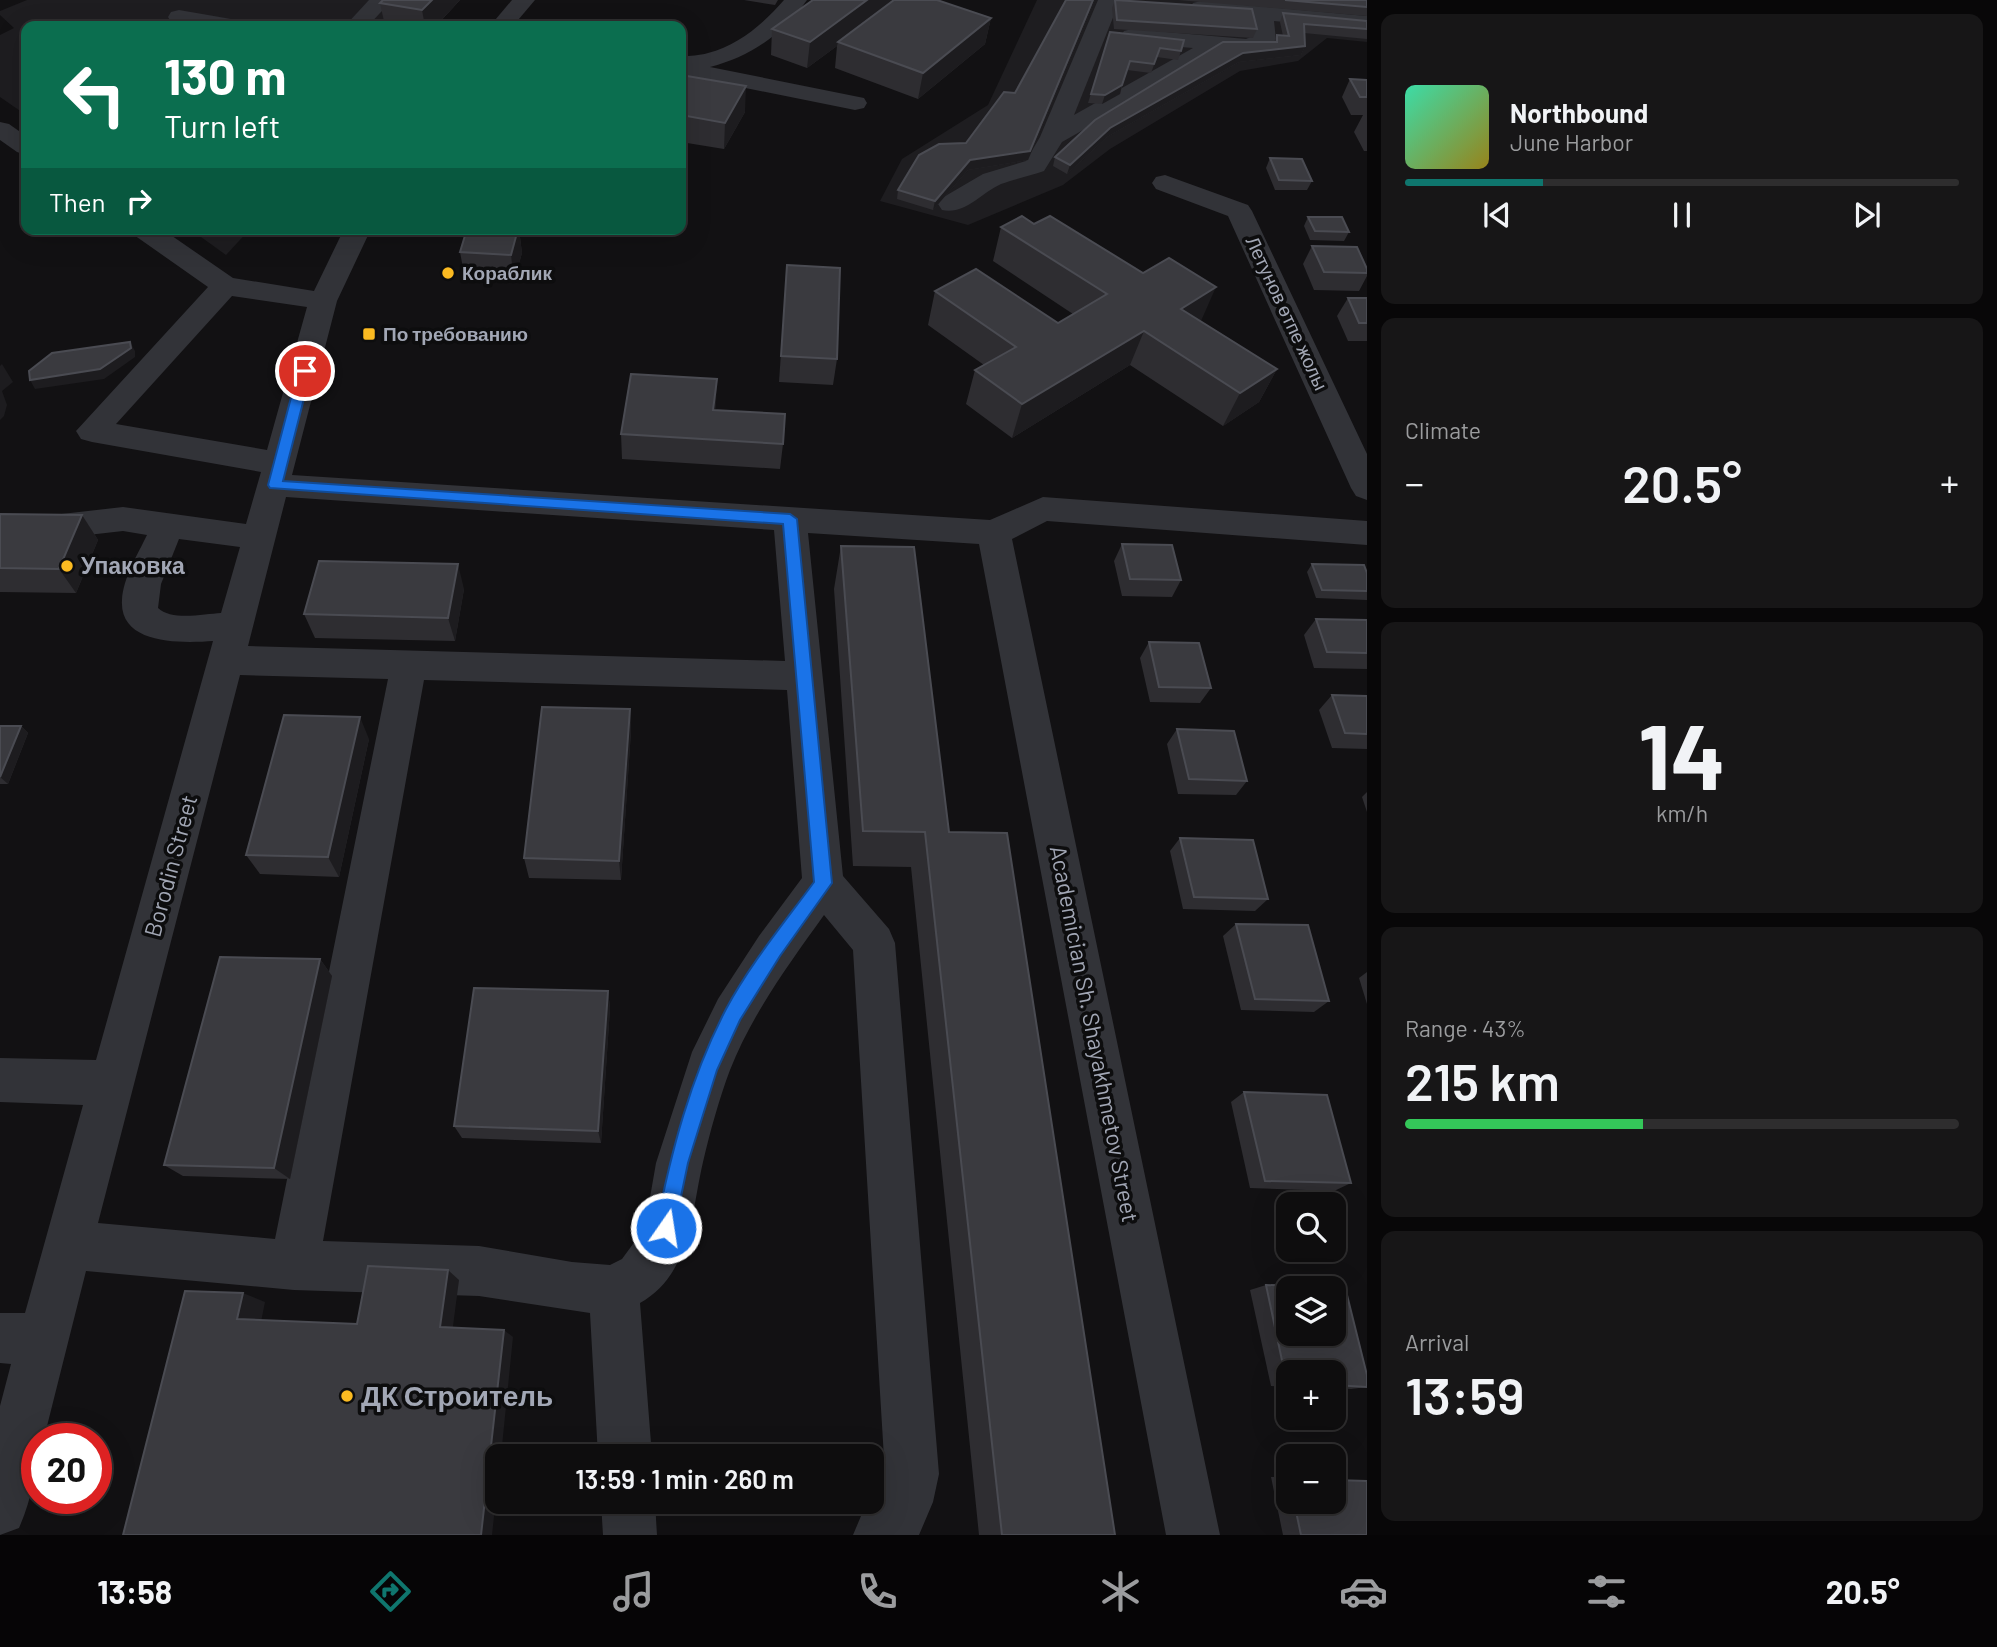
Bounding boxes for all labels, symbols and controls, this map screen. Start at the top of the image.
text: 130 m [164,46,286,105]
icon: left [49,49,140,140]
text: Northbound [1510,97,1648,128]
text: Turn left [164,106,281,144]
text: June Harbor [1510,128,1633,156]
icon: right [120,182,158,220]
text: Then [49,186,106,217]
icon: previous [1478,196,1516,234]
icon: pause [1663,196,1701,234]
icon: next [1848,196,1886,234]
street label: Летунов өтпе жолы [1242,232,1333,393]
place label: Кораблик [462,261,552,284]
marker: Кораблик [440,265,456,281]
place label: По требованию [383,322,528,345]
marker: По требованию [361,326,377,342]
pin [275,341,335,401]
icon: arrive [286,352,324,390]
text: Climate [1405,416,1481,444]
text: 20.5° [1622,451,1742,513]
text: − [1405,459,1424,505]
text: + [1940,459,1959,505]
place label: Упаковка [81,551,185,579]
marker: Упаковка [59,558,75,574]
text: 14 [1638,699,1726,808]
street label: Borodin Street [138,792,202,940]
text: km/h [1656,799,1708,827]
street label: Academician Sh. Shayakhmetov Street [1045,843,1145,1224]
text: Range · 43% [1405,1014,1526,1042]
text: 215 km [1405,1049,1560,1111]
position arrow [629,1191,703,1265]
map controls [1276,1192,1346,1514]
button: search [1276,1192,1346,1262]
button: layers [1276,1276,1346,1346]
text: Arrival [1405,1328,1469,1356]
button: + [1276,1360,1346,1430]
text: 13:59 [1405,1363,1524,1425]
place label: ДК Строитель [361,1378,553,1412]
marker: ДК Строитель [339,1388,355,1404]
speed limit sign: 20 [21,1423,112,1514]
button: − [1276,1444,1346,1514]
text: 13:59 · 1 min · 260 m [575,1463,794,1494]
icon: directions [366,1567,415,1616]
icon: music [609,1567,658,1616]
icon: phone [853,1567,902,1616]
icon: climate [1096,1567,1145,1616]
icon: car [1339,1567,1388,1616]
icon: filters [1582,1567,1631,1616]
text: 13:58 [97,1572,172,1610]
text: 20.5° [1826,1572,1900,1610]

